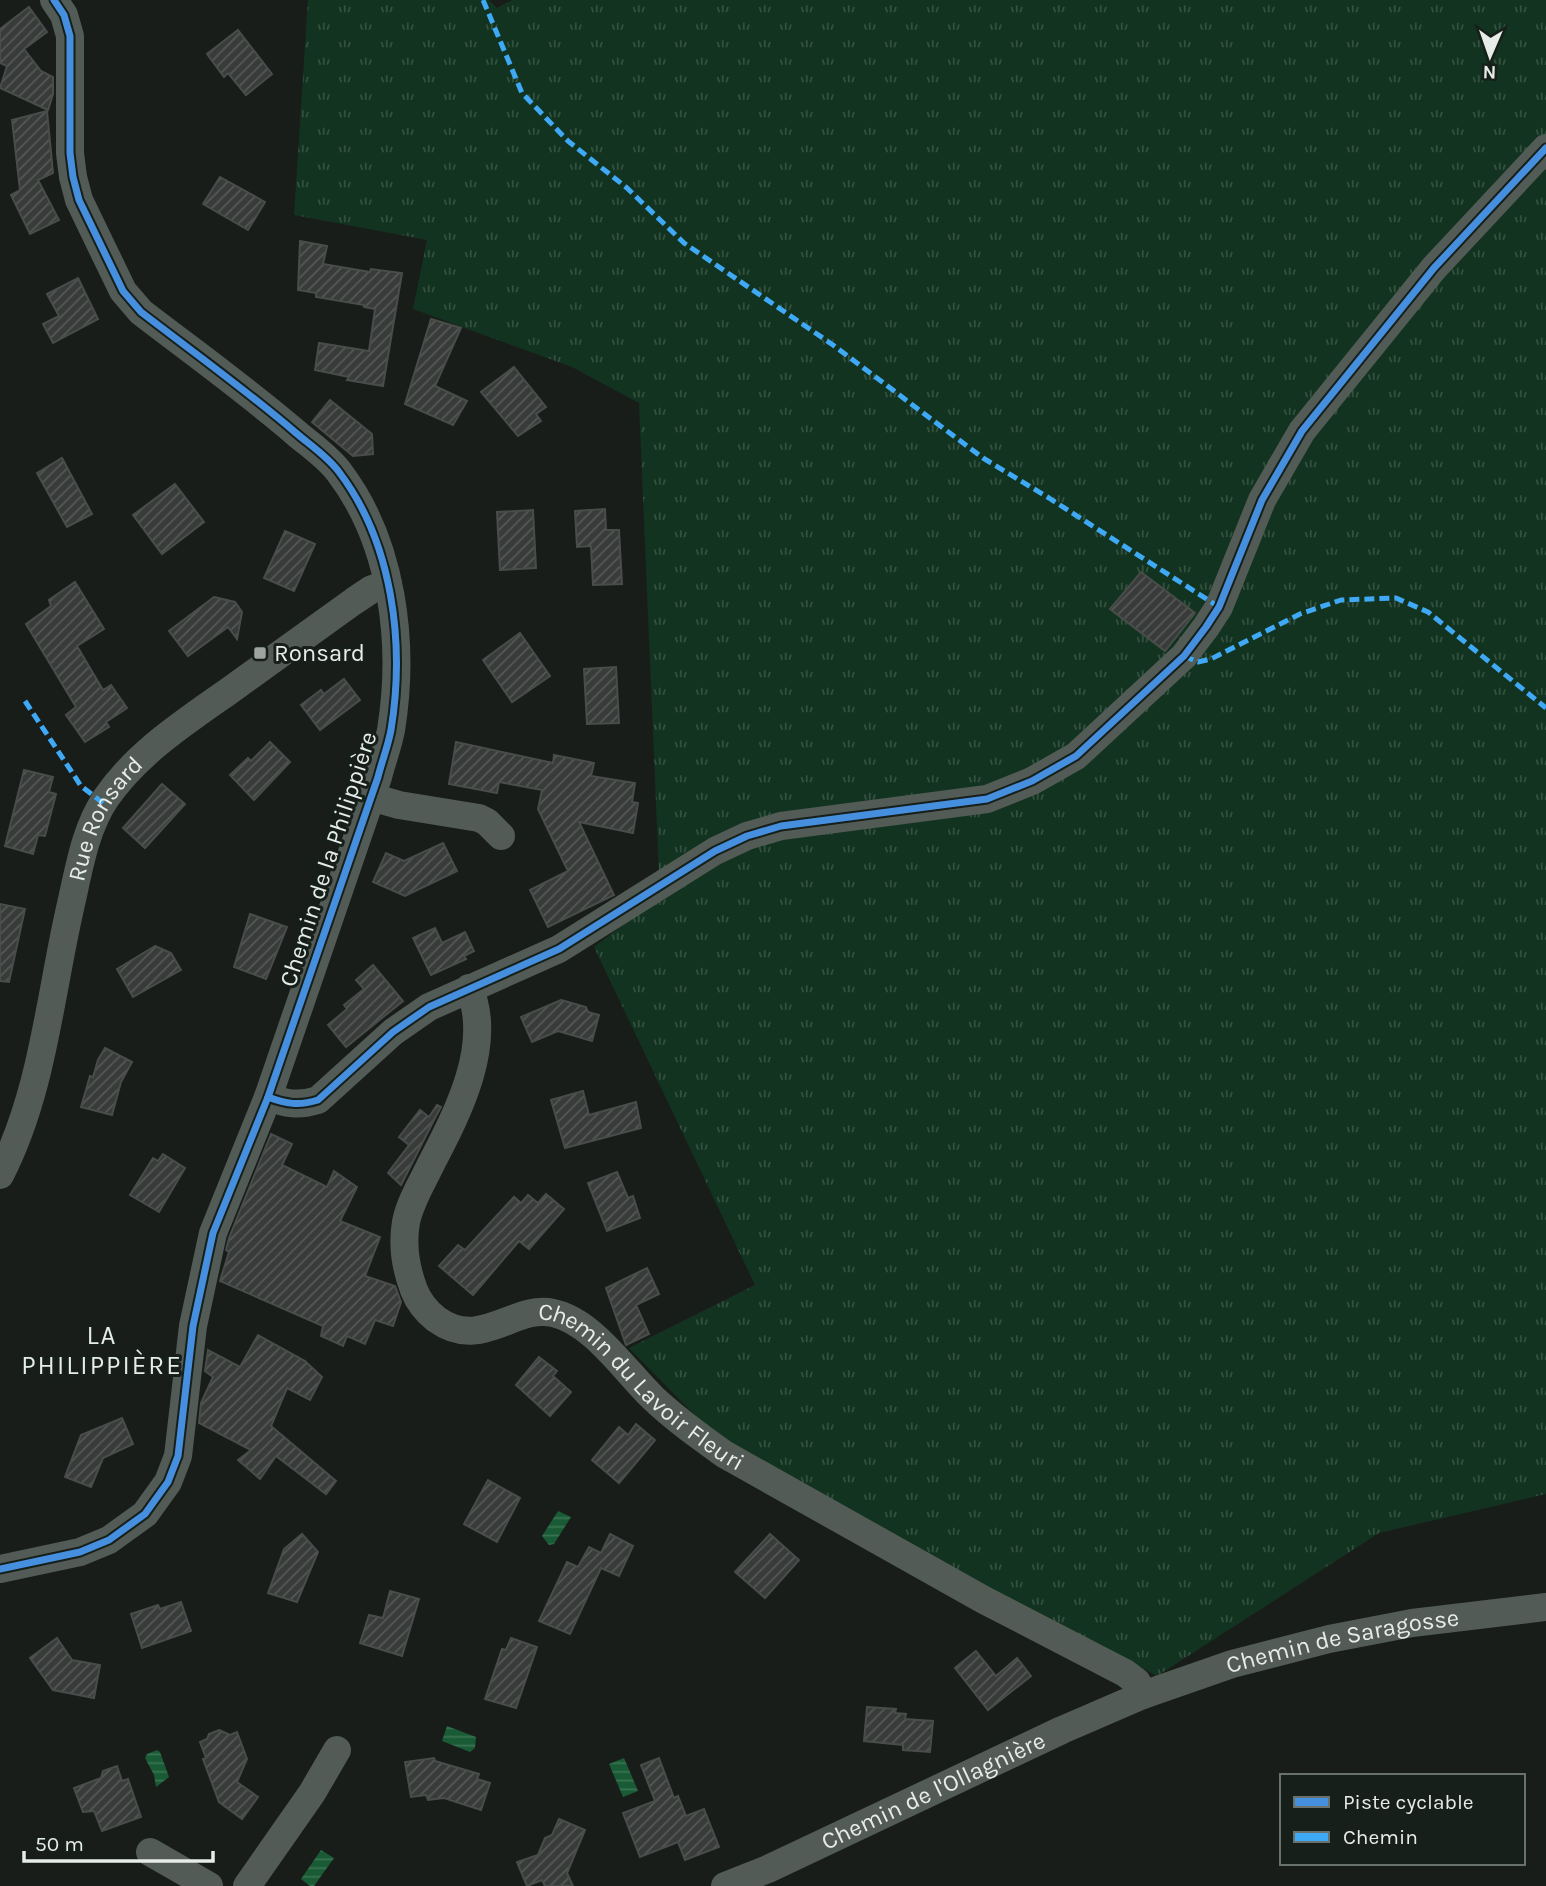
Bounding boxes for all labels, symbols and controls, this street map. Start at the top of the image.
north arrow [1455,21,1525,91]
text: N [1482,61,1497,83]
place label: Ronsard [274,639,365,667]
marker: Ronsard [252,645,268,661]
street label: Chemin de la Philippière [274,728,382,990]
street label: Rue Ronsard [62,750,148,884]
street label: Chemin du Lavoir Fleuri [538,1298,749,1476]
district label: LA PHILIPPIÈRE [21,1320,183,1381]
street label: Chemin de Saragosse [1223,1604,1460,1679]
street label: Chemin de l'Ollagnière [817,1726,1050,1856]
legend [1280,1774,1525,1865]
text: Piste cyclable [1343,1790,1474,1814]
scale bar [24,1820,214,1864]
text: Chemin [1343,1825,1418,1849]
text: 50 m [35,1832,84,1856]

